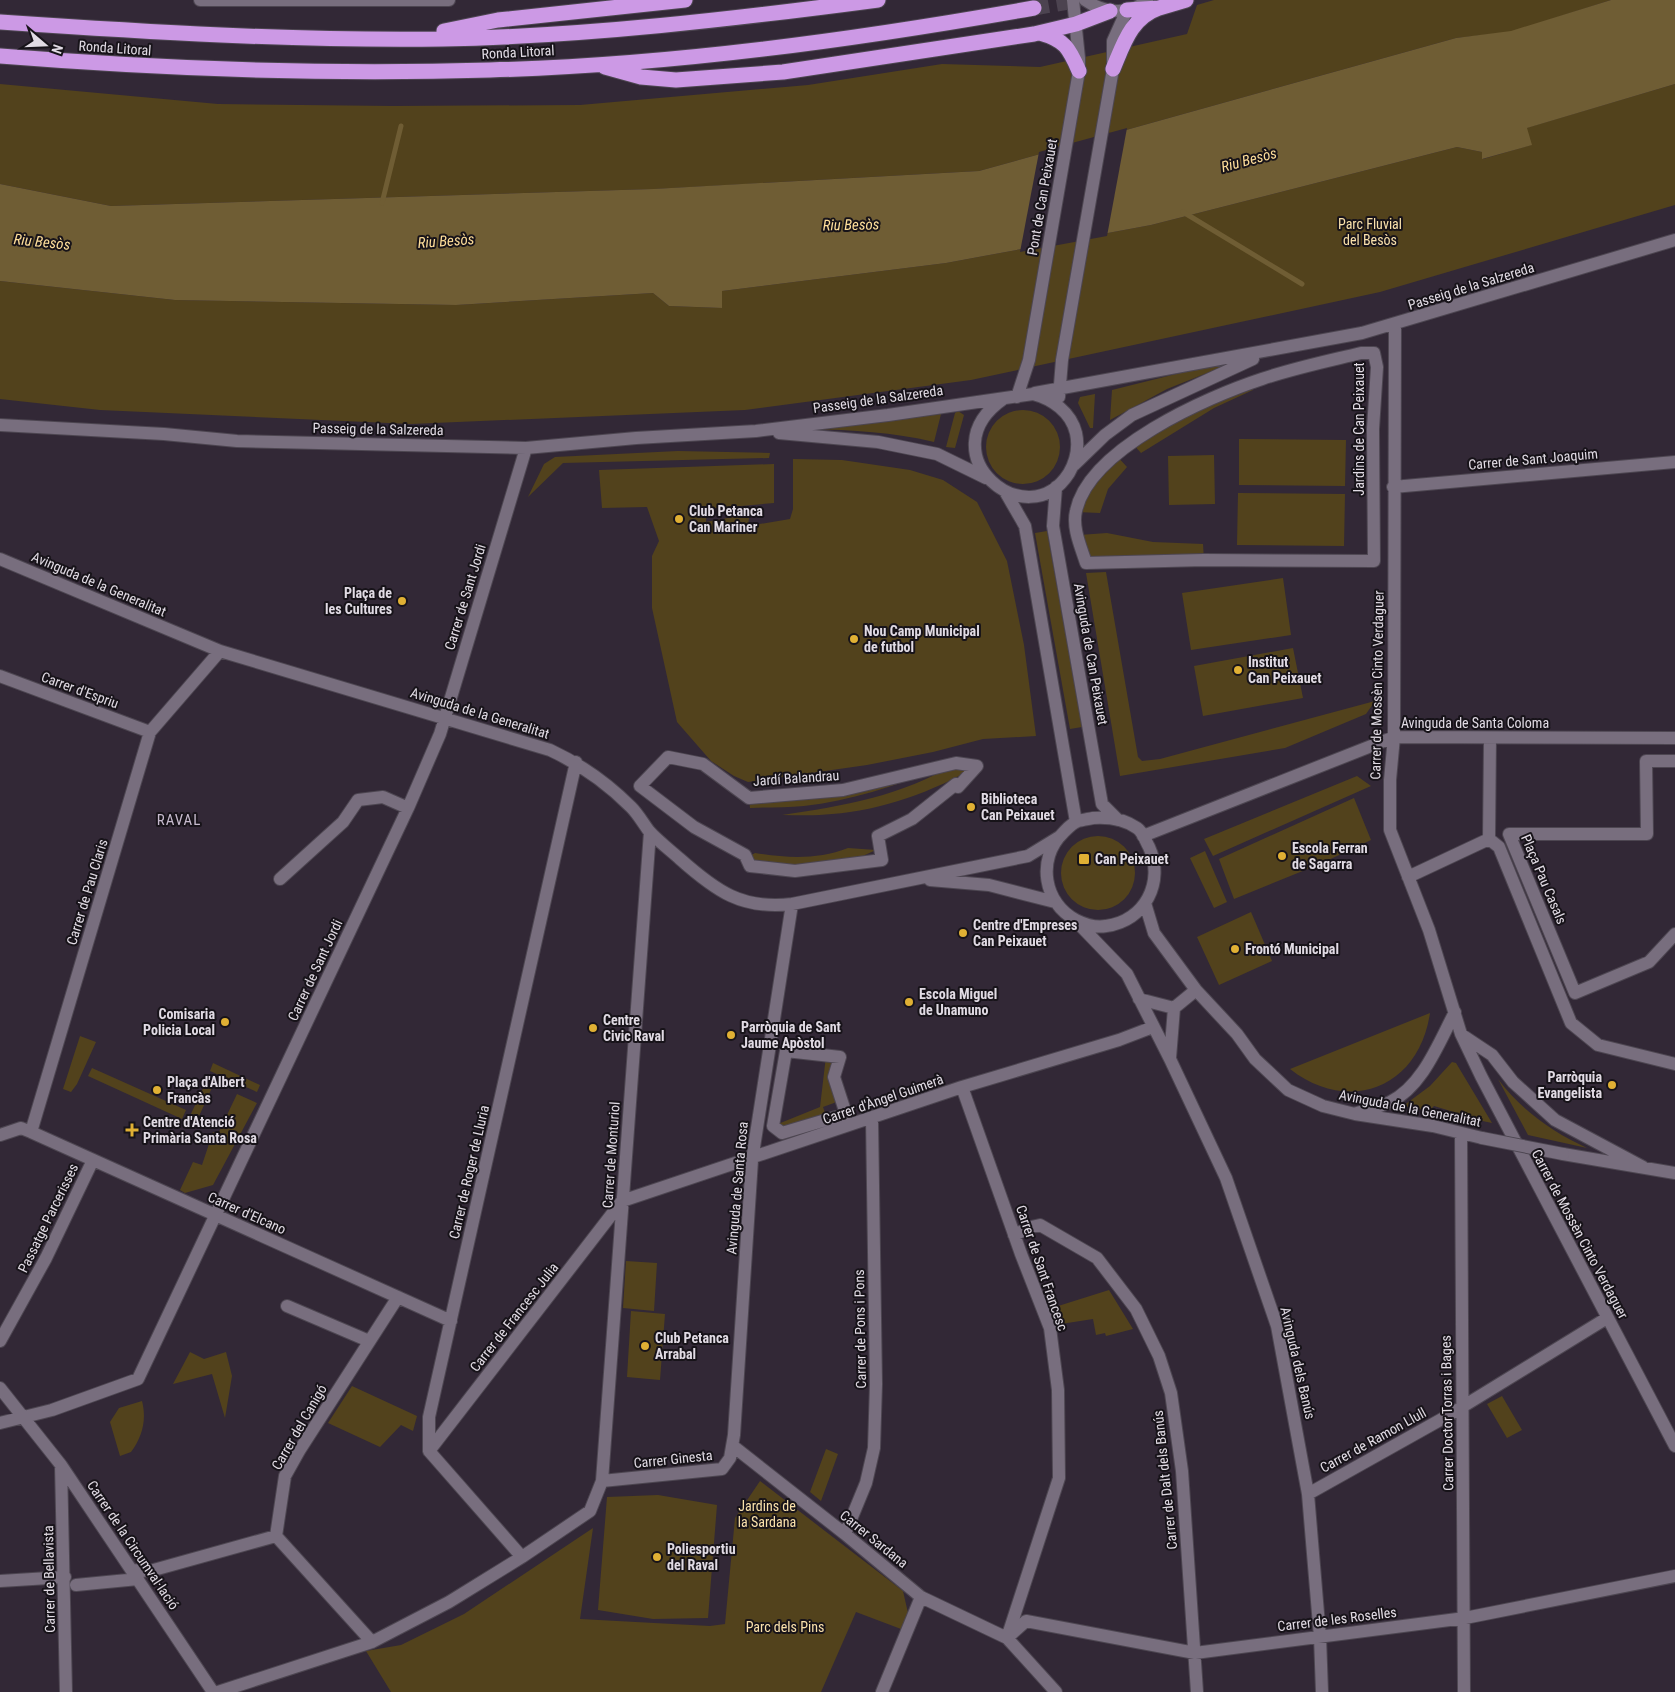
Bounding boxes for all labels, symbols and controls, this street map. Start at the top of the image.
north arrow [20,20,70,70]
street label: Ronda Litoral [78,37,152,59]
street label: Ronda Litoral [481,42,555,62]
text: N [48,43,66,56]
street label: Pont de Can Peixauet [1024,138,1060,256]
water label: Riu Besòs [1219,144,1279,176]
water label: Riu Besòs [822,215,880,234]
park label: Parc Fluvial del Besòs [1338,216,1402,248]
water label: Riu Besòs [13,230,72,254]
water label: Riu Besòs [417,230,475,252]
street label: Passeig de la Salzereda [1406,259,1536,313]
street label: Jardins de Can Peixauet [1351,362,1367,496]
street label: Passeig de la Salzereda [812,382,944,416]
street label: Passeig de la Salzereda [312,420,444,438]
street label: Carrer de Sant Joaquim [1468,445,1598,473]
place label: Club Petanca Can Mariner [689,503,763,535]
marker: Club Petanca Can Mariner [673,513,685,525]
street label: Carrer de Sant Jordi [441,542,489,652]
street label: Avinguda de la Generalitat [29,548,169,620]
street label: Avinguda de Can Peixauet [1071,582,1111,726]
place label: Plaça de les Cultures [325,585,392,617]
street label: Carrer de Mossèn Cinto Verdaguer [1367,590,1387,780]
marker: Plaça de les Cultures [396,595,408,607]
place label: Nou Camp Municipal de futbol [864,623,980,655]
marker: Nou Camp Municipal de futbol [848,633,860,645]
place label: Institut Can Peixauet [1248,654,1322,686]
marker: Institut Can Peixauet [1232,664,1244,676]
street label: Carrer d'Espriu [39,669,121,711]
street label: Avinguda de la Generalitat [409,684,551,742]
street label: Avinguda de Santa Coloma [1401,715,1549,731]
street label: Jardí Balandrau [752,767,840,789]
place label: Biblioteca Can Peixauet [981,791,1055,823]
marker: Biblioteca Can Peixauet [965,801,977,813]
district label: RAVAL [157,811,201,829]
street label: Plaça Pau Casals [1518,832,1570,926]
street label: Carrer de Pau Claris [63,837,111,947]
place label: Escola Ferran de Sagarra [1292,840,1368,872]
marker: Escola Ferran de Sagarra [1276,850,1288,862]
place label: Can Peixauet [1095,851,1169,867]
marker: Can Peixauet [1077,852,1091,866]
street label: Carrer de Sant Jordi [285,917,345,1023]
place label: Centre d'Empreses Can Peixauet [973,917,1077,949]
marker: Centre d'Empreses Can Peixauet [957,927,969,939]
place label: Frontó Municipal [1245,941,1339,957]
marker: Frontó Municipal [1229,943,1241,955]
place label: Escola Miguel de Unamuno [919,986,997,1018]
marker: Escola Miguel de Unamuno [903,996,915,1008]
place label: Comisaria Policia Local [143,1006,215,1038]
place label: Centre Civic Raval [603,1012,665,1044]
marker: Comisaria Policia Local [219,1016,231,1028]
place label: Parròquia de Sant Jaume Apòstol [741,1019,841,1051]
marker: Centre Civic Raval [587,1022,599,1034]
marker: Parròquia de Sant Jaume Apòstol [725,1029,737,1041]
place label: Parròquia Evangelista [1538,1069,1602,1101]
street label: Carrer d'Àngel Guimerà [820,1070,945,1127]
place label: Plaça d'Albert Francàs [167,1074,245,1106]
marker: Parròquia Evangelista [1606,1079,1618,1091]
marker: Plaça d'Albert Francàs [151,1084,163,1096]
street label: Avinguda de la Generalitat [1338,1086,1482,1130]
street label: Carrer de Monturiol [599,1101,623,1209]
street label: Carrer de Roger de Lluria [446,1104,492,1240]
place label: Centre d'Atenció Primària Santa Rosa [143,1114,257,1146]
street label: Avinguda de Santa Rosa [723,1121,751,1255]
marker: Centre d'Atenció Primària Santa Rosa [125,1123,139,1137]
street label: Carrer de Mossèn Cinto Verdaguer [1528,1147,1632,1321]
street label: Passatge Parcerisses [15,1161,81,1275]
street label: Carrer d'Elcano [206,1189,288,1237]
street label: Carrer de Sant Francesc [1013,1203,1071,1333]
street label: Carrer de Francesc Julia [467,1259,561,1375]
street label: Carrer de Pons i Pons [851,1269,869,1389]
street label: Avinguda dels Banús [1277,1305,1319,1421]
place label: Club Petanca Arrabal [655,1330,729,1362]
street label: Carrer Doctor Torras i Bages [1438,1335,1456,1491]
marker: Club Petanca Arrabal [639,1340,651,1352]
street label: Carrer del Canigó [268,1382,330,1472]
street label: Carrer de Ramon Llull [1317,1404,1429,1476]
street label: Carrer de Dalt dels Banús [1150,1410,1180,1550]
street label: Carrer Ginesta [633,1447,713,1471]
street label: Carrer de la Circumval·lació [84,1478,182,1612]
park label: Jardins de la Sardana [738,1498,796,1530]
street label: Carrer Sardana [837,1507,911,1571]
street label: Carrer de Bellavista [40,1525,58,1633]
place label: Poliesportiu del Raval [667,1541,736,1573]
marker: Poliesportiu del Raval [651,1551,663,1563]
street label: Carrer de les Roselles [1276,1604,1398,1634]
park label: Parc dels Pins [746,1619,824,1635]

